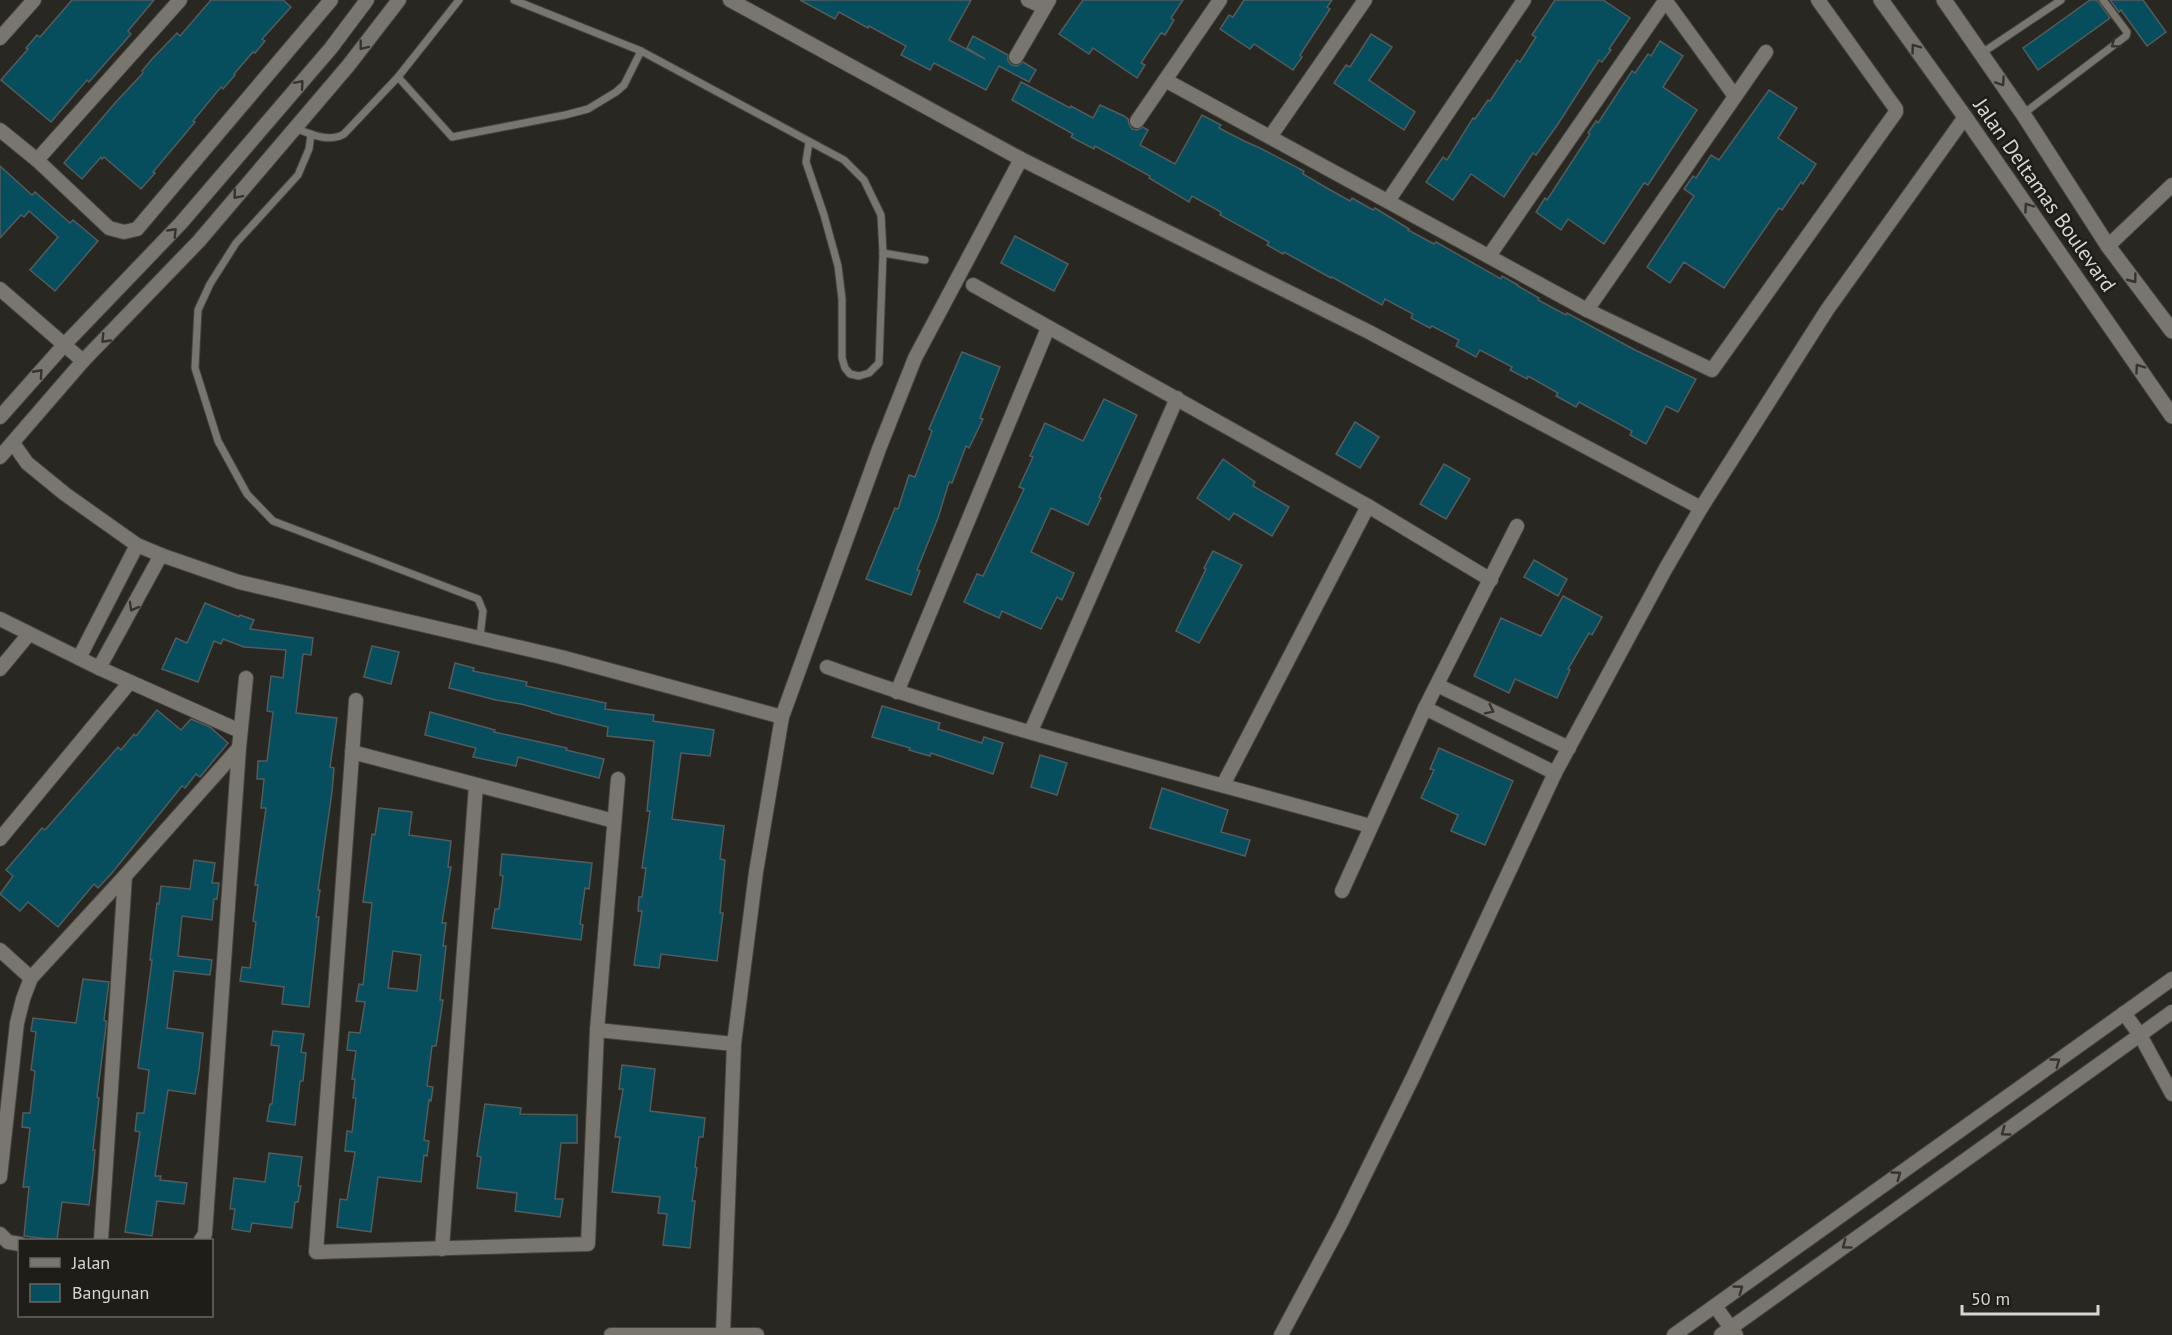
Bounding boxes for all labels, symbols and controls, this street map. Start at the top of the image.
one-way arrow [2110,37,2121,48]
one-way arrow [359,40,370,51]
one-way arrow [1911,44,1922,55]
one-way arrow [1994,76,2005,87]
one-way arrow [293,80,304,91]
street label: Jalan Deltamas Boulevard [1967,92,2122,297]
one-way arrow [233,188,244,199]
one-way arrow [2024,203,2035,214]
one-way arrow [165,228,176,239]
one-way arrow [2126,272,2137,283]
one-way arrow [101,332,112,342]
one-way arrow [2135,363,2146,374]
one-way arrow [32,370,43,380]
one-way arrow [129,600,140,611]
one-way arrow [1483,702,1494,714]
one-way arrow [2049,1058,2060,1069]
one-way arrow [2000,1125,2011,1136]
one-way arrow [1891,1171,1902,1182]
one-way arrow [1842,1238,1853,1249]
legend [18,1239,213,1317]
text: Jalan [71,1251,110,1274]
scale bar [1962,1278,2098,1316]
text: Bangunan [72,1281,149,1304]
one-way arrow [1732,1285,1743,1296]
text: 50 m [1971,1287,2010,1310]

